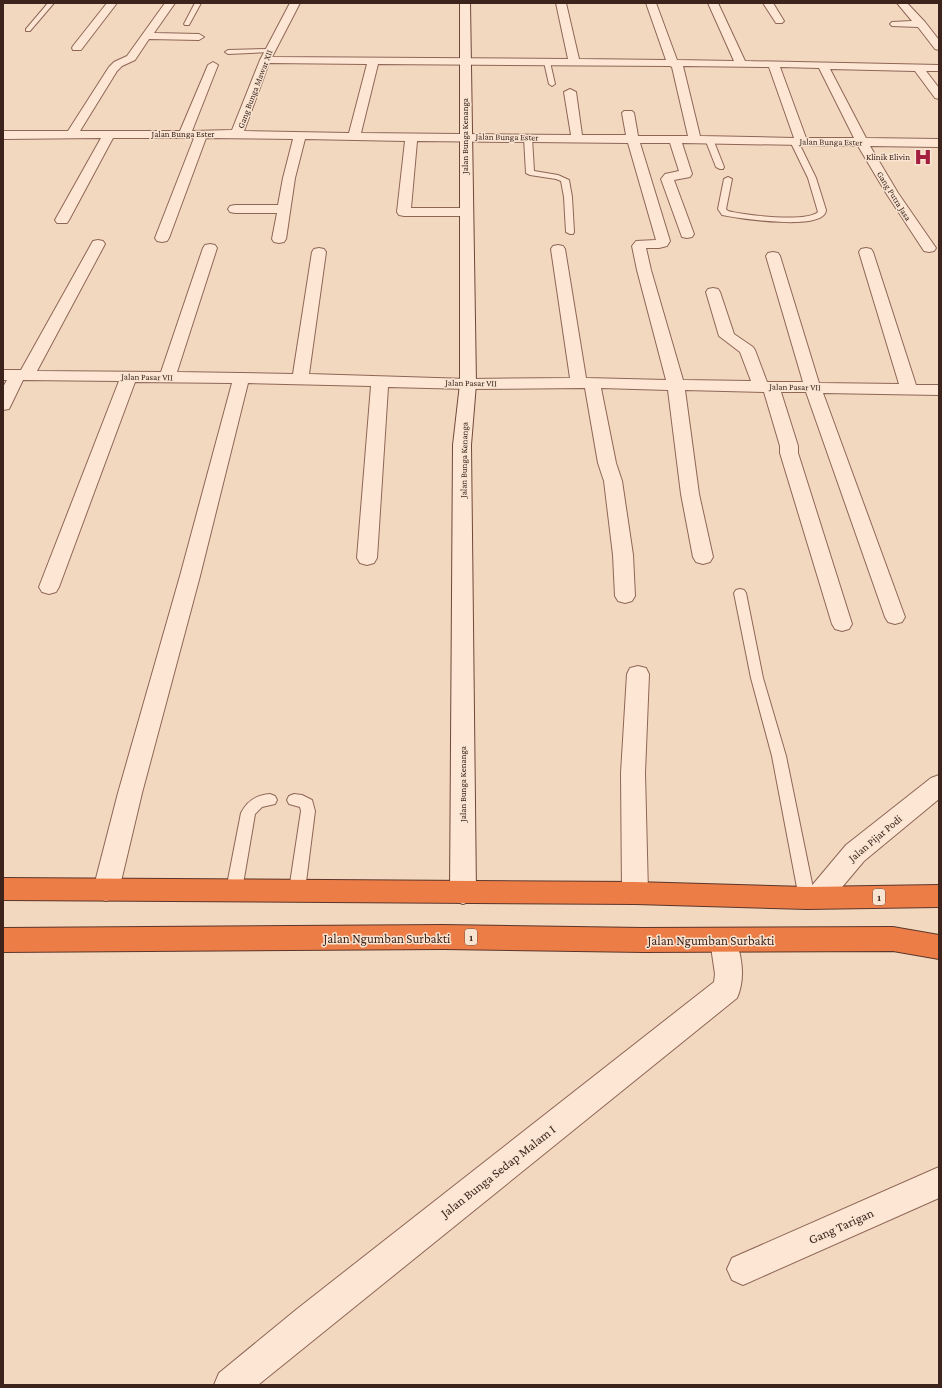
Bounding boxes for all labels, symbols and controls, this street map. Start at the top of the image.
street label: Gang Bunga Mawar XII [235,48,275,130]
street label: Jalan Bunga Kenanga [460,98,470,175]
street label: Jalan Bunga Ester [150,129,215,139]
street label: Jalan Bunga Ester [474,131,539,143]
street label: Jalan Bunga Ester [798,136,863,148]
hospital icon: Klinik Elivin [913,147,933,167]
place label: Klinik Elivin [866,152,910,162]
street label: Gang Putra Jasa [875,169,913,223]
street label: Jalan Pasar VII [120,372,173,382]
street label: Jalan Pasar VII [444,378,497,388]
street label: Jalan Pasar VII [768,382,821,392]
street label: Jalan Bunga Kenanga [458,422,470,499]
street label: Jalan Bunga Kenanga [458,746,468,823]
street label: Jalan Pijar Podi [845,812,905,865]
road number: 1 [873,889,885,905]
road number: 1 [465,929,477,945]
street label: Jalan Ngumban Surbakti [322,931,451,946]
street label: Jalan Ngumban Surbakti [646,933,775,948]
street label: Jalan Bunga Sedap Malam I [437,1122,558,1221]
street label: Gang Tarigan [806,1205,876,1247]

